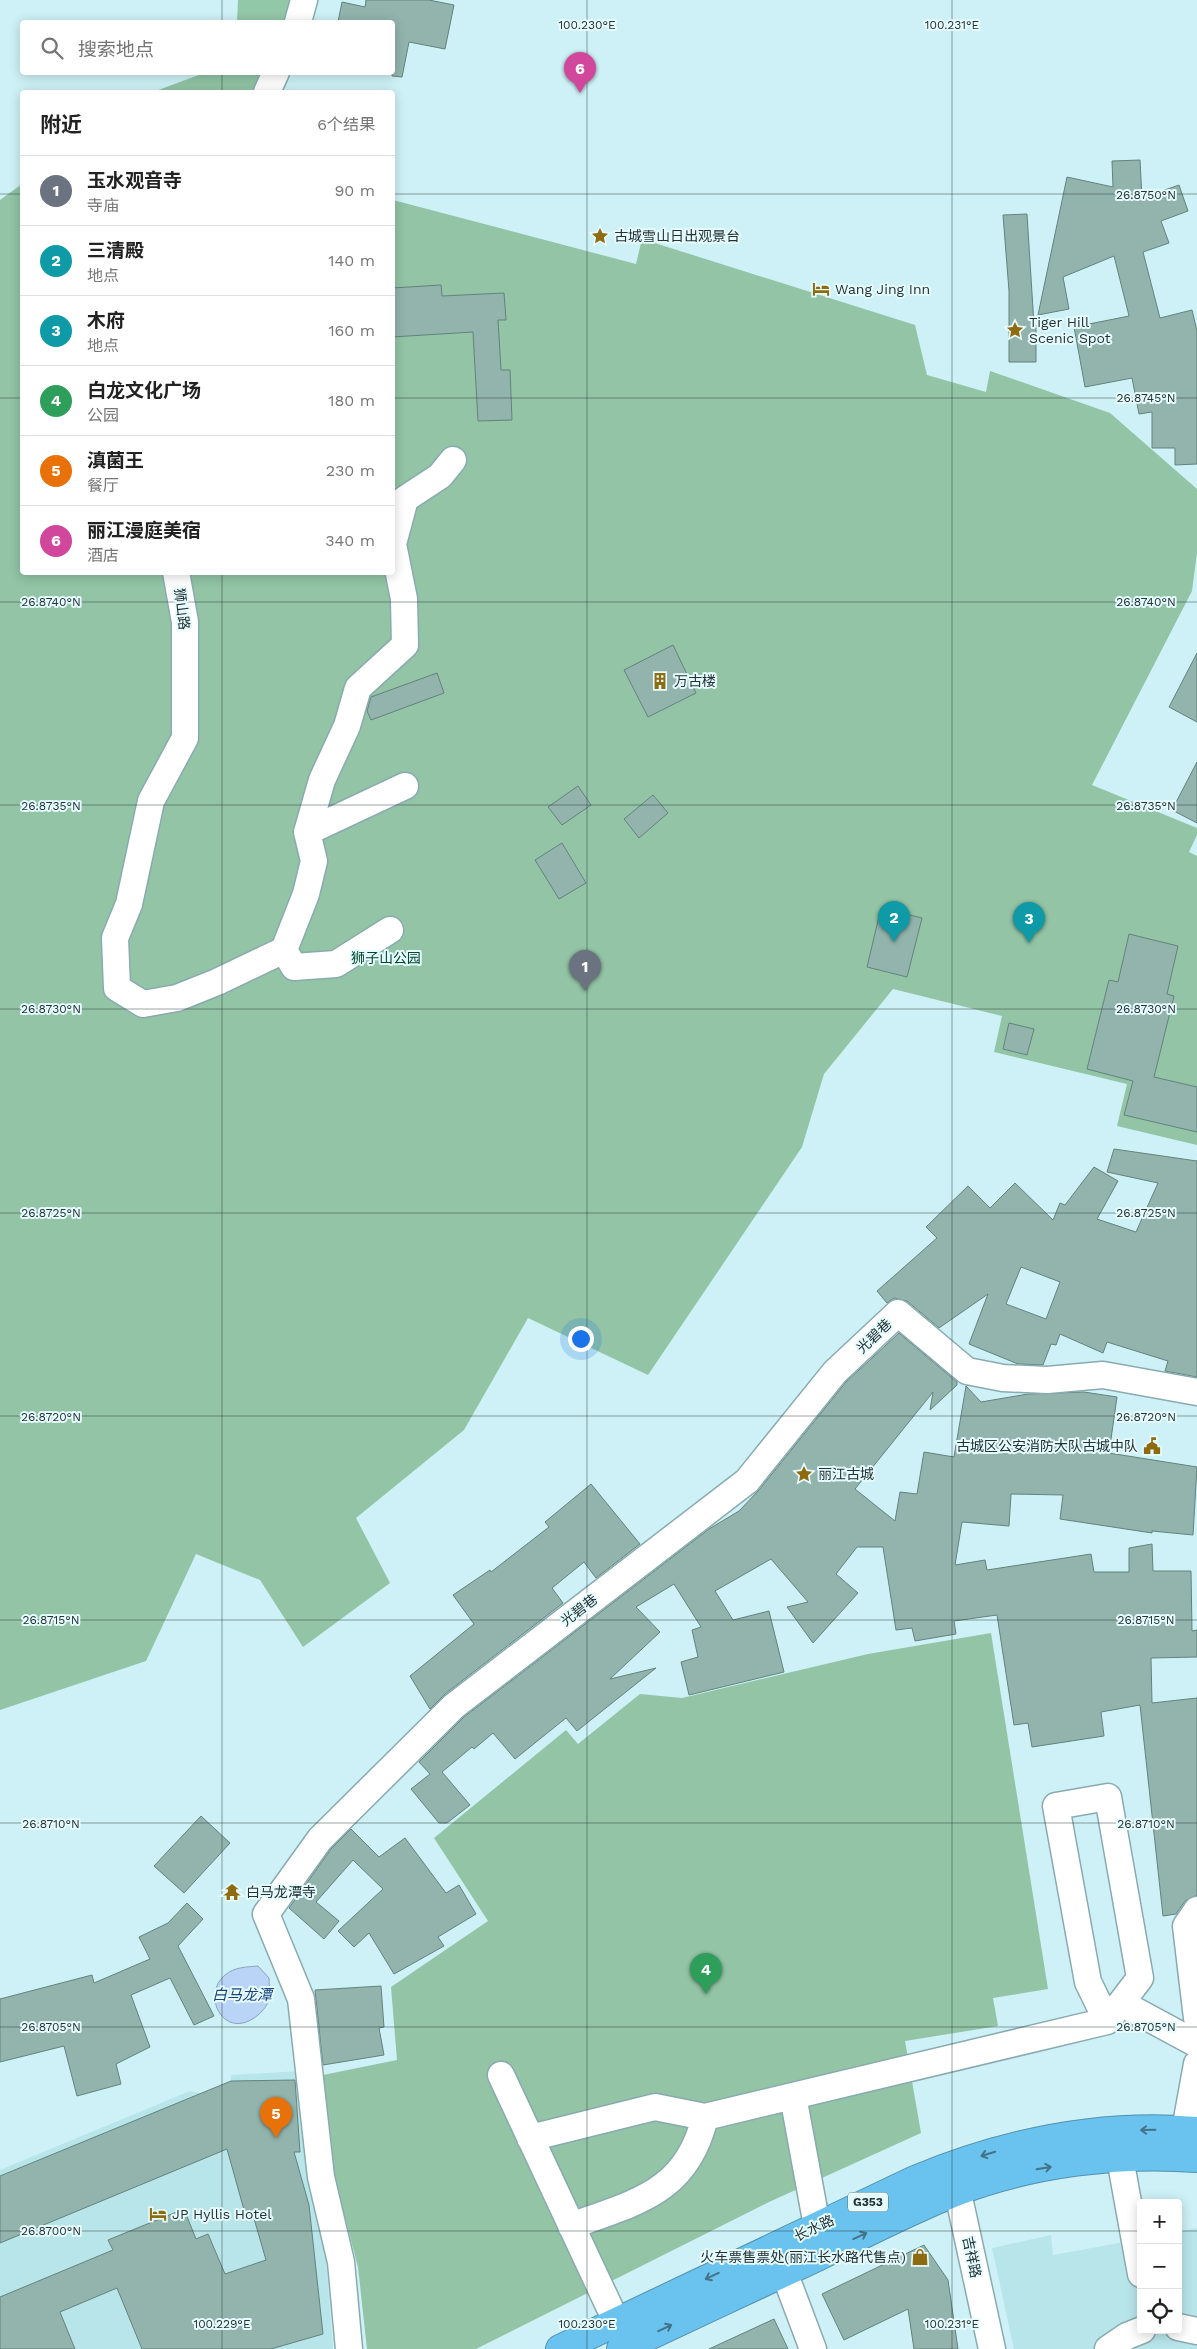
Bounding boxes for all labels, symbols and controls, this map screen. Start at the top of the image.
text: 100.230°E [558,18,616,32]
text: 100.231°E [925,18,980,32]
search box [20,20,395,75]
icon: search [38,34,66,62]
text: 搜索地点 [78,38,154,61]
pin: 6 [564,52,596,93]
text: 附近 [40,112,82,137]
text: 6个结果 [317,115,375,134]
text: 玉水观音寺 [87,169,182,192]
text: 1 [53,181,59,200]
text: 90 m [334,181,375,200]
text: 26.8750°N [1116,188,1176,202]
text: 寺庙 [87,196,119,215]
place icon: 古城雪山日出观景台 [590,226,610,246]
place label: 古城雪山日出观景台 [614,228,740,244]
text: 三清殿 [87,239,144,262]
text: 2 [51,251,61,270]
text: 140 m [328,251,375,270]
text: 地点 [87,266,119,285]
hotel icon: Wang Jing Inn [811,279,831,299]
place label: Wang Jing Inn [835,281,930,297]
text: 木府 [87,309,125,332]
place label: Tiger Hill Scenic Spot [1029,314,1111,346]
place icon: Tiger Hill Scenic Spot [1005,320,1025,340]
text: 3 [51,321,61,340]
text: 160 m [328,321,375,340]
text: 地点 [87,336,119,355]
text: 白龙文化广场 [87,379,201,402]
text: 4 [51,391,61,410]
text: 180 m [328,391,375,410]
text: 26.8745°N [1117,391,1175,405]
text: 公园 [87,406,119,425]
text: 滇菌王 [87,449,144,472]
text: 5 [51,461,61,480]
text: 230 m [326,461,375,480]
text: 餐厅 [87,476,119,495]
text: 丽江漫庭美宿 [87,519,201,542]
text: 6 [51,531,61,550]
text: 340 m [325,531,375,550]
text: 酒店 [87,546,119,565]
street label: 狮山路 [172,587,192,631]
text: 26.8740°N [21,595,81,609]
text: 26.8740°N [1116,595,1176,609]
building icon: 万古楼 [650,671,670,691]
place label: 万古楼 [674,673,716,689]
text: 26.8735°N [21,799,81,813]
text: 26.8735°N [1116,799,1176,813]
pin: 2 [878,901,910,942]
pin: 3 [1013,902,1045,943]
park label: 狮子山公园 [351,950,421,966]
pin: 1 [569,950,601,991]
text: 26.8730°N [21,1002,81,1016]
text: 26.8730°N [1116,1002,1176,1016]
text: 26.8725°N [21,1206,81,1220]
text: 26.8725°N [1116,1206,1176,1220]
street label: 光碧巷 [853,1316,895,1356]
your location [568,1326,594,1352]
text: 26.8720°N [21,1410,81,1424]
text: 26.8720°N [1116,1410,1176,1424]
public building icon: 古城区公安消防大队古城中队 [1142,1436,1162,1456]
place label: 古城区公安消防大队古城中队 [956,1438,1138,1454]
place icon: 丽江古城 [794,1464,814,1484]
place label: 丽江古城 [818,1466,874,1482]
street label: 光碧巷 [558,1591,600,1629]
text: 26.8715°N [22,1613,80,1627]
text: 26.8715°N [1117,1613,1175,1627]
text: 26.8710°N [22,1817,80,1831]
text: 26.8710°N [1117,1817,1175,1831]
temple icon: 白马龙潭寺 [222,1882,242,1902]
place label: 白马龙潭寺 [246,1884,316,1900]
pin: 4 [690,1953,722,1994]
water label: 白马龙潭 [212,1986,275,2004]
text: 26.8705°N [21,2020,81,2034]
text: 26.8705°N [1116,2020,1176,2034]
pin: 5 [260,2097,292,2138]
one-way arrow [1141,2125,1157,2134]
one-way arrow [980,2149,996,2159]
one-way arrow [1036,2162,1052,2172]
road number: G353 [848,2192,888,2212]
map controls [1137,2199,1182,2334]
button: + [1137,2199,1182,2244]
hotel icon: JP Hyllis Hotel [148,2204,168,2224]
place label: JP Hyllis Hotel [172,2206,272,2222]
street label: 长水路 [792,2212,836,2244]
text: 26.8700°N [21,2224,81,2238]
one-way arrow [852,2231,867,2241]
street label: 吉祥路 [960,2235,984,2279]
button: − [1137,2244,1182,2289]
shop icon: 火车票售票处(丽江长水路代售点) [910,2247,930,2267]
place label: 火车票售票处(丽江长水路代售点) [700,2249,906,2265]
one-way arrow [705,2272,720,2281]
button: locate [1137,2289,1182,2334]
text: 100.229°E [193,2317,251,2331]
text: 100.230°E [558,2317,616,2331]
text: 100.231°E [925,2317,980,2331]
one-way arrow [657,2323,672,2332]

